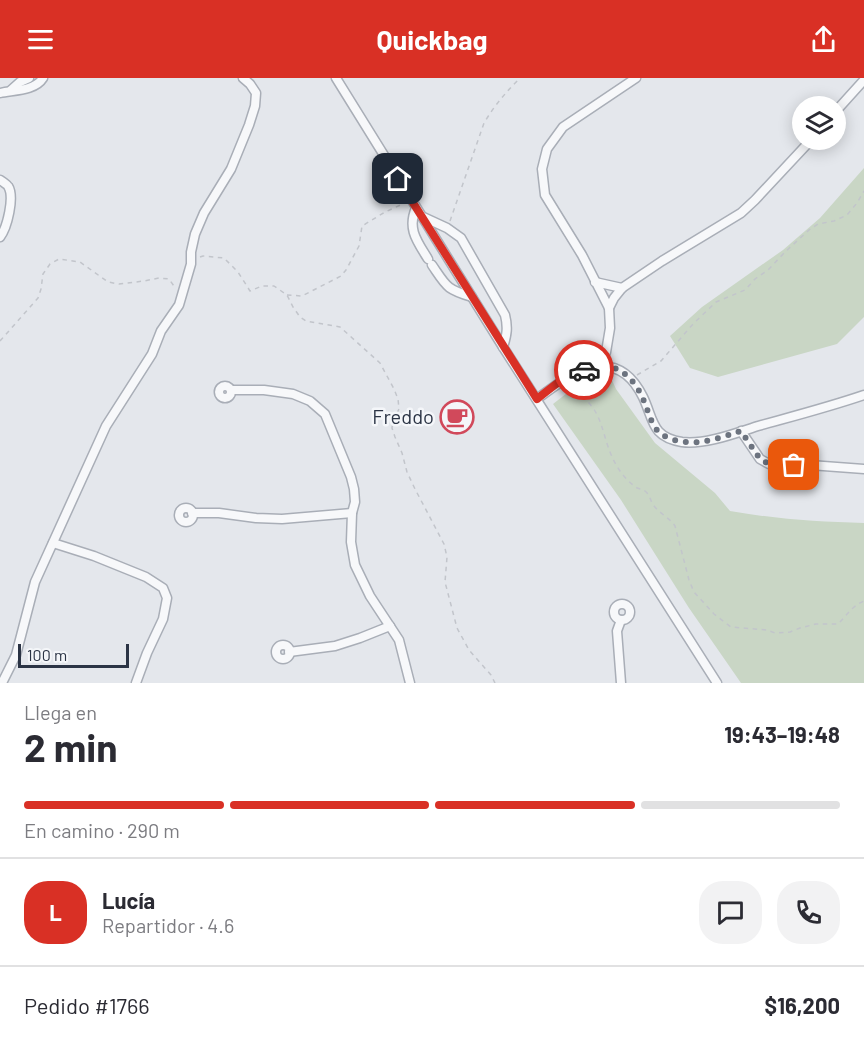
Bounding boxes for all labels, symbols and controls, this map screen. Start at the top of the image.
icon: menu [24,23,57,56]
text: Quickbag [376,23,488,55]
icon: share [807,23,840,56]
map controls [792,96,846,150]
button: layers [792,96,846,150]
pin [372,153,423,204]
icon: home [381,162,414,195]
courier [554,340,614,400]
icon: car [568,354,601,387]
cafe icon: Freddo [439,399,475,435]
place label: Freddo [372,404,434,428]
pin [768,439,819,490]
icon: bag [777,448,810,481]
scale bar [18,641,129,668]
text: 100 m [27,645,67,664]
text: Llega en [24,700,97,724]
text: 19:43–19:48 [724,721,840,747]
text: 2 min [24,723,117,770]
text: En camino · 290 m [24,818,180,842]
button: chat [699,881,762,944]
button: phone [777,881,840,944]
text: Lucía [102,887,155,913]
text: L [49,899,62,925]
text: Repartidor · 4.6 [102,913,234,937]
text: Pedido #1766 [24,992,150,1018]
text: $16,200 [765,992,840,1018]

